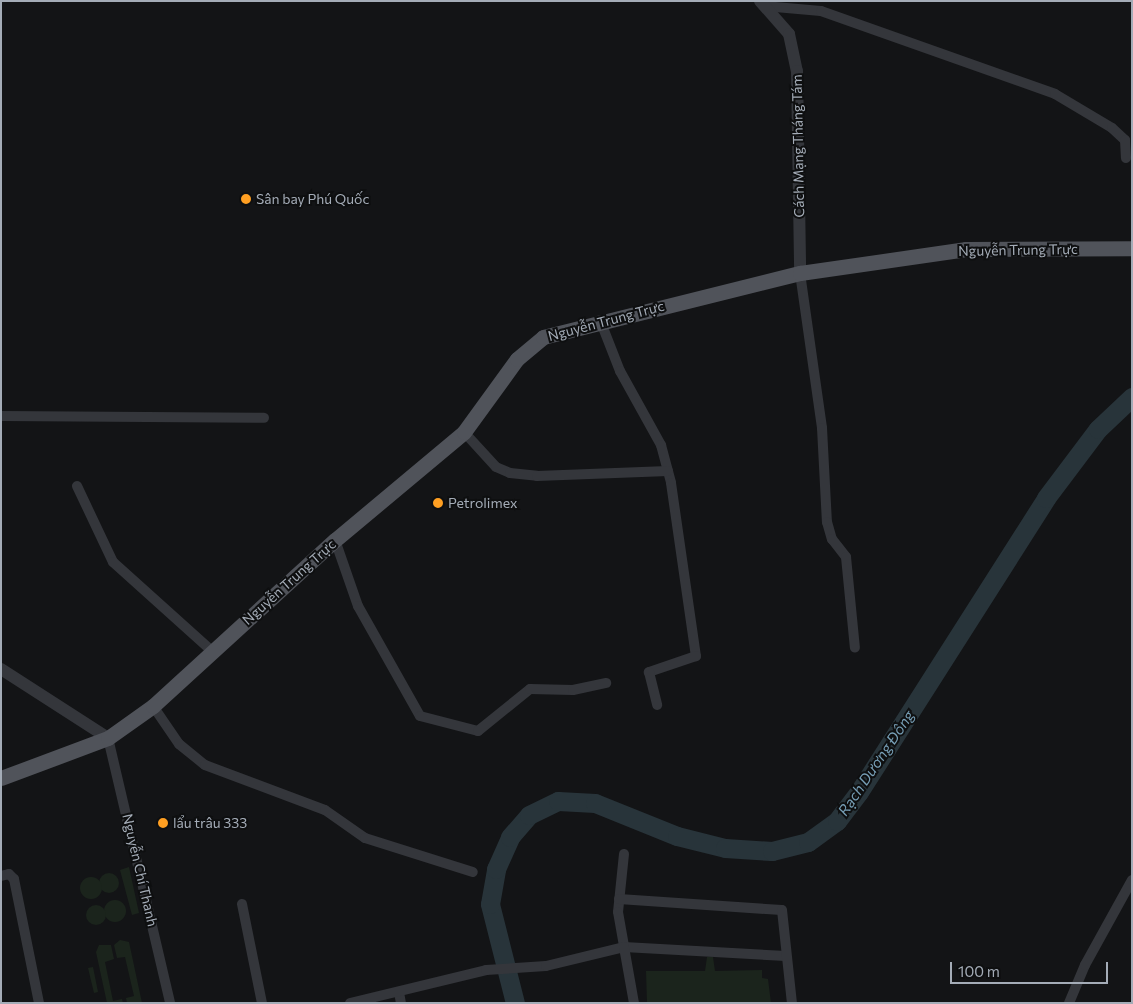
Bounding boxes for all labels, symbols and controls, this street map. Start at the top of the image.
street label: Cách Mạng Tháng Tám [788,74,808,218]
place label: Sân bay Phú Quốc [256,191,369,207]
marker: Sân bay Phú Quốc [240,193,252,205]
street label: Nguyễn Trung Trực [958,241,1078,259]
street label: Nguyễn Trung Trực [546,297,666,345]
place label: Petrolimex [448,495,517,511]
marker: Petrolimex [432,497,444,509]
street label: Nguyễn Trung Trực [239,536,339,628]
water label: Rạch Dương Đông [834,707,918,819]
street label: Nguyễn Chí Thanh [119,812,161,928]
place label: lẩu trâu 333 [173,815,247,831]
marker: lẩu trâu 333 [157,817,169,829]
scale bar [953,952,1110,984]
text: 100 m [958,962,1000,980]

